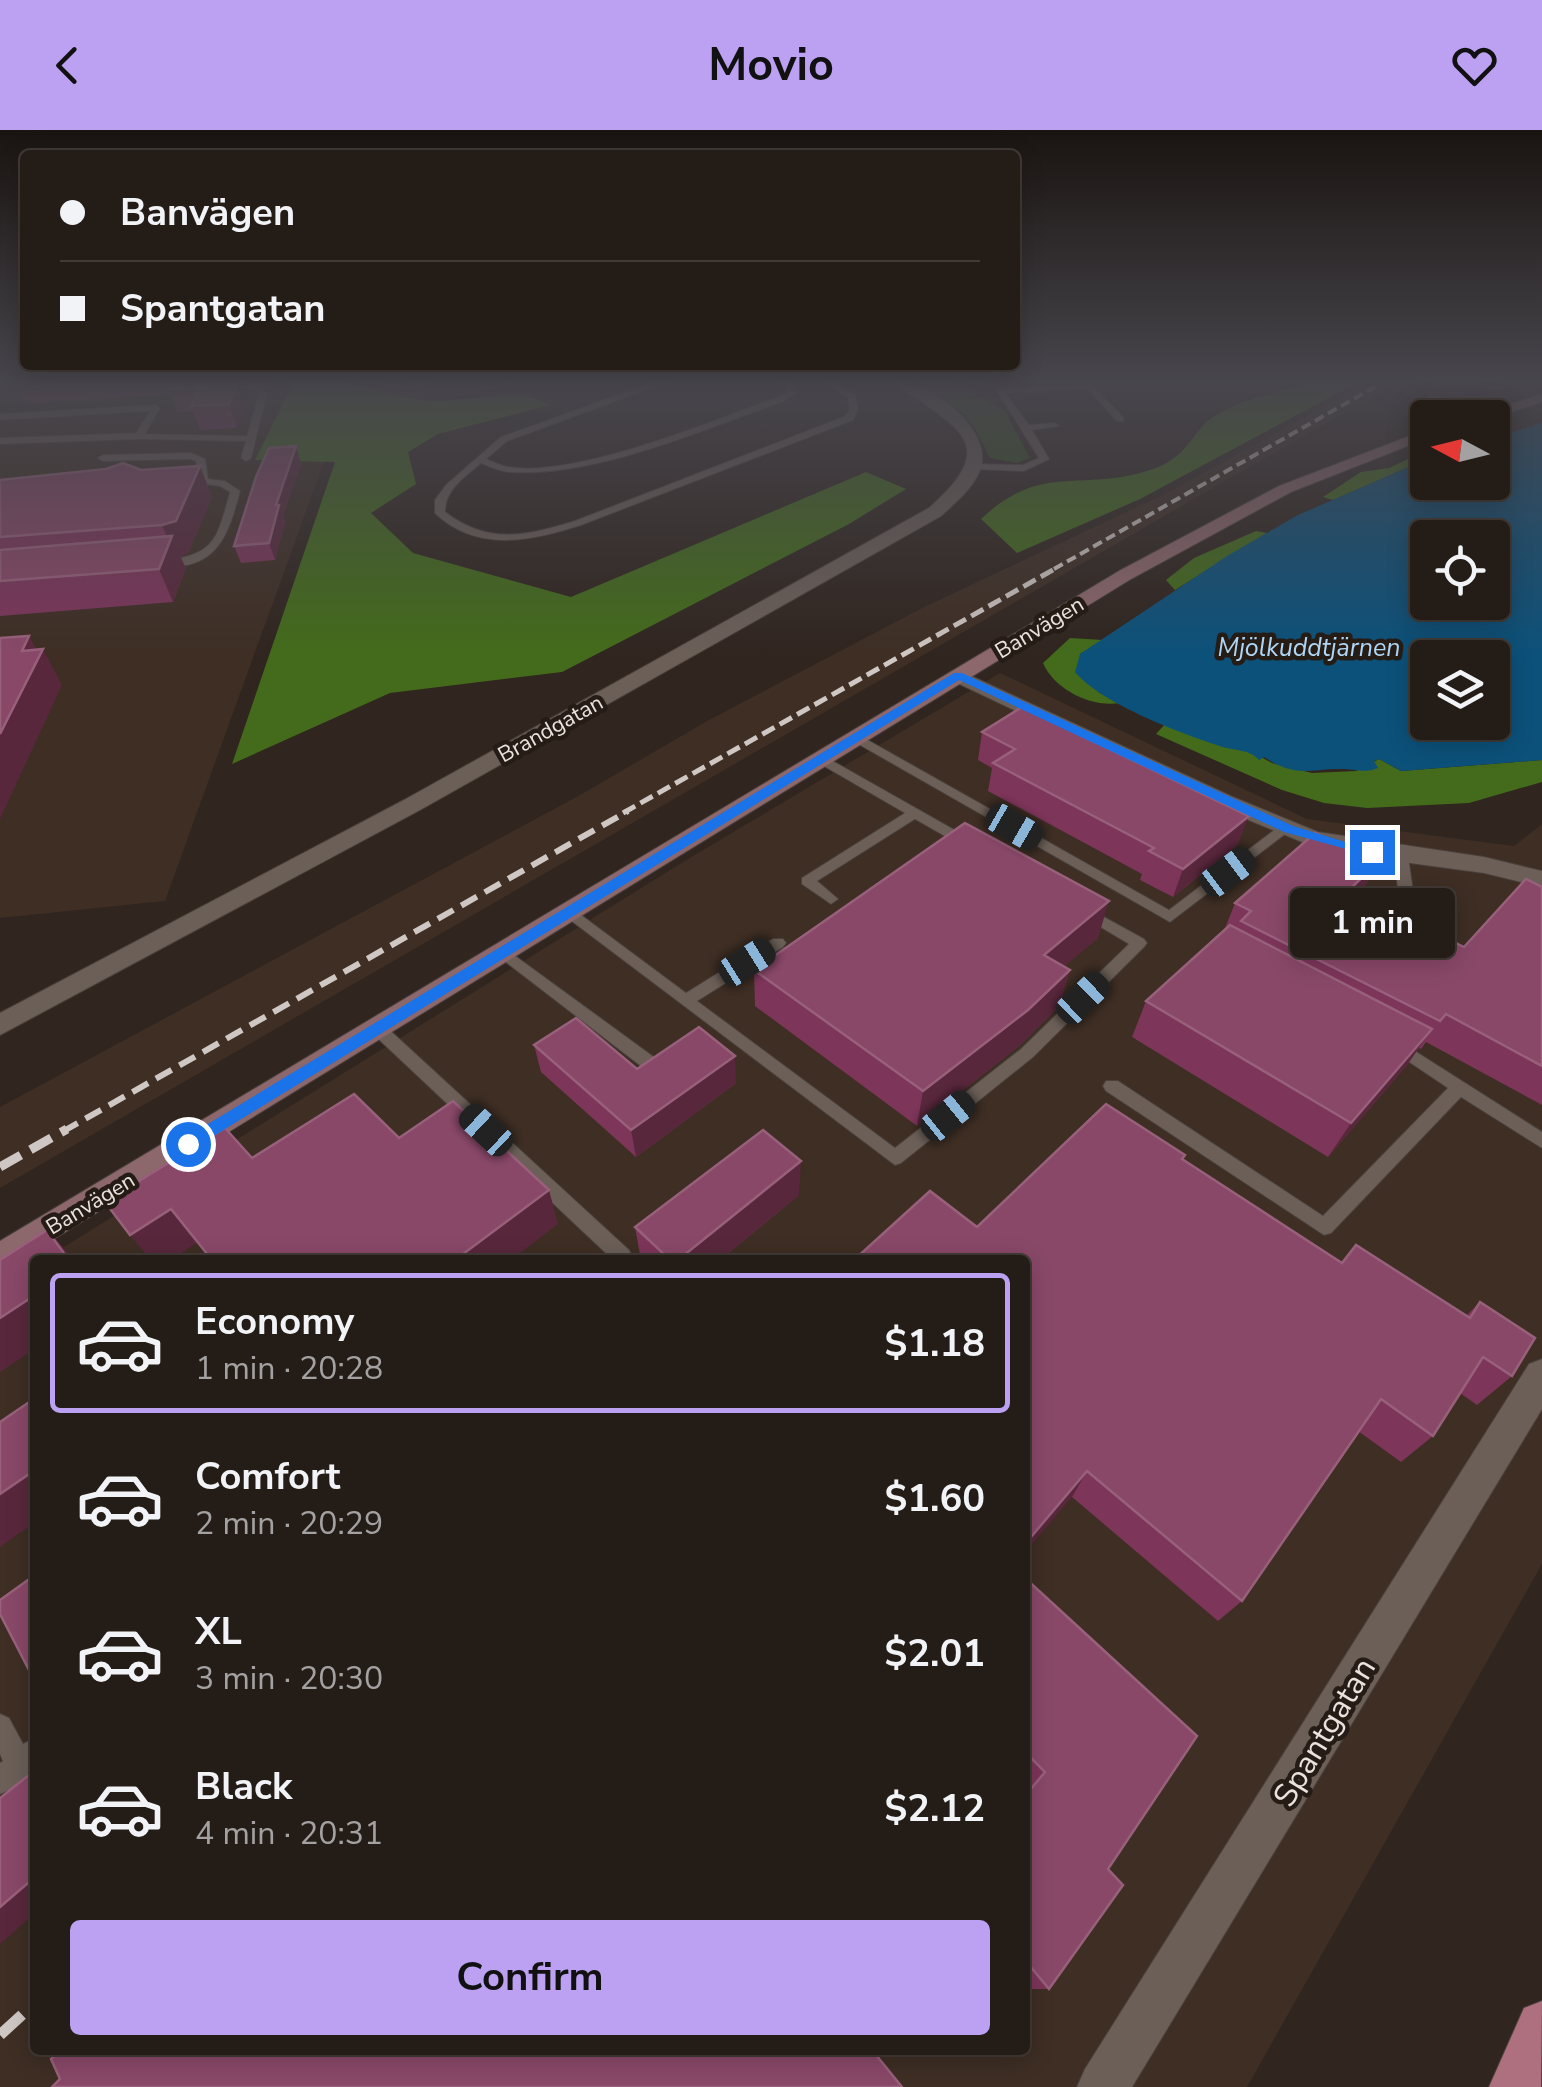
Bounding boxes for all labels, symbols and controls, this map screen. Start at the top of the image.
text: Movio [708,35,834,96]
icon: back [40,38,95,93]
icon: heart [1447,38,1502,93]
text: Banvägen [120,187,295,238]
text: Spantgatan [120,283,326,334]
north arrow [1410,400,1510,500]
map controls [1410,400,1510,740]
button: locate [1410,520,1510,620]
street label: Banvägen [989,590,1090,666]
water label: Mjölkuddtjärnen [1218,631,1400,665]
button: layers [1410,640,1510,740]
street label: Brandgatan [492,688,608,770]
car [981,799,1047,855]
route end [1350,830,1395,875]
car [1195,842,1261,902]
callout: 1 min [1290,887,1454,957]
text: 1 min [1331,901,1414,944]
car [714,933,780,991]
car [1051,966,1115,1030]
car [915,1085,981,1147]
car [454,1099,518,1161]
route start [166,1122,211,1167]
street label: Banvägen [40,1166,141,1242]
text: Economy [195,1296,354,1347]
icon: car [75,1298,165,1388]
text: $1.18 [884,1318,985,1369]
text: 1 min · 20:28 [195,1347,383,1390]
text: Comfort [195,1451,340,1502]
icon: car [75,1453,165,1543]
text: $1.60 [884,1473,985,1524]
text: 2 min · 20:29 [195,1502,383,1545]
text: XL [195,1606,242,1657]
icon: car [75,1608,165,1698]
text: $2.01 [884,1628,985,1679]
street label: Spantgatan [1263,1650,1386,1815]
text: 3 min · 20:30 [195,1657,383,1700]
text: Black [195,1761,292,1812]
icon: car [75,1763,165,1853]
text: $2.12 [884,1783,985,1834]
text: 4 min · 20:31 [195,1812,383,1855]
button: Confirm [70,1920,990,2035]

